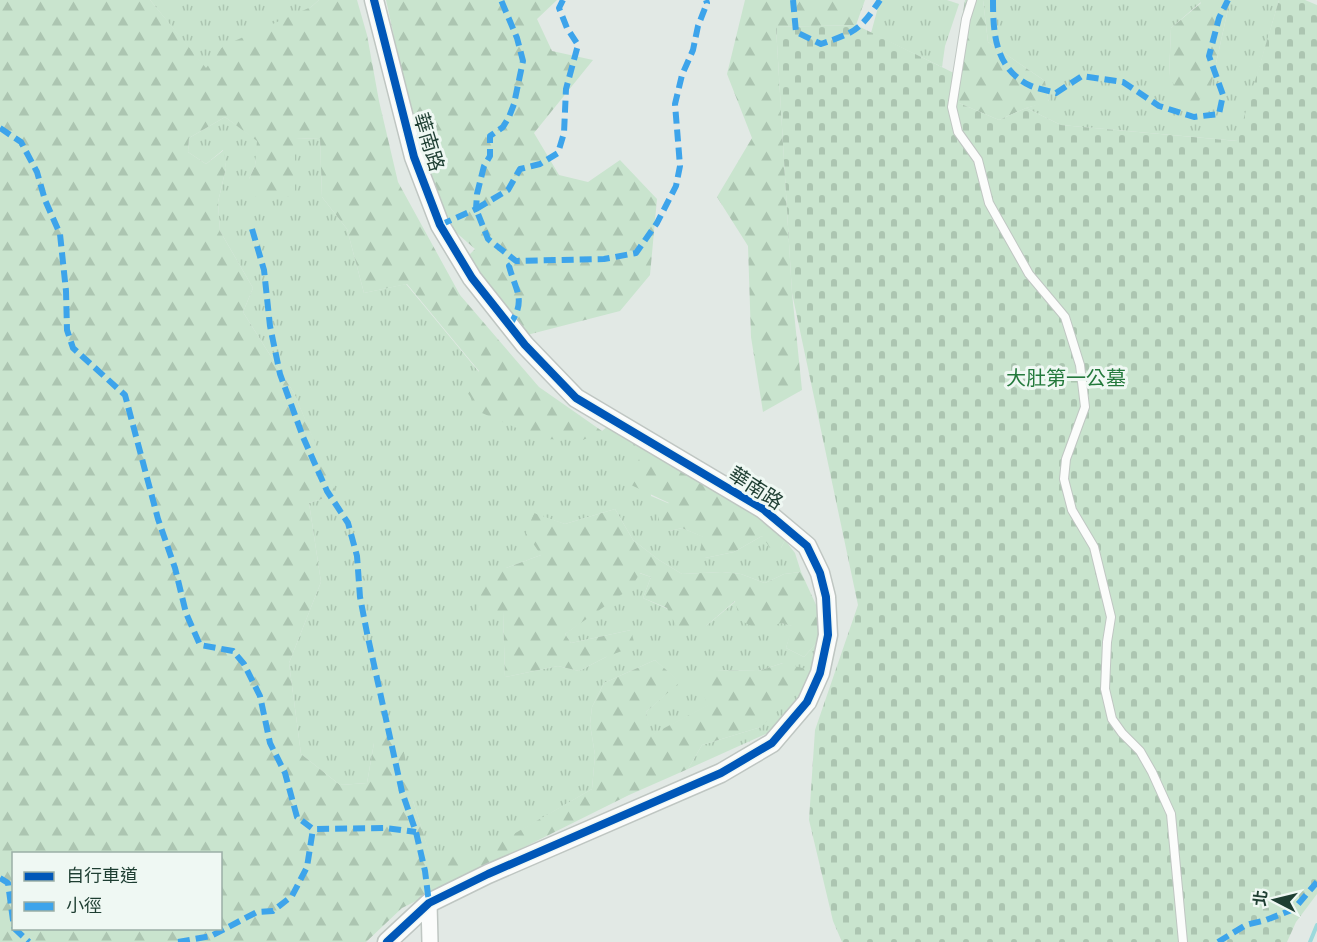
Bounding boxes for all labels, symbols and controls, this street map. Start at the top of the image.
street label: 華南路 [409,110,450,174]
park label: 大肚第一公墓 [1006,365,1126,390]
street label: 華南路 [724,461,788,514]
legend [12,852,222,930]
text: 自行車道 [66,864,138,887]
north arrow [1245,870,1305,930]
text: 北 [1249,889,1271,907]
text: 小徑 [66,894,102,917]

